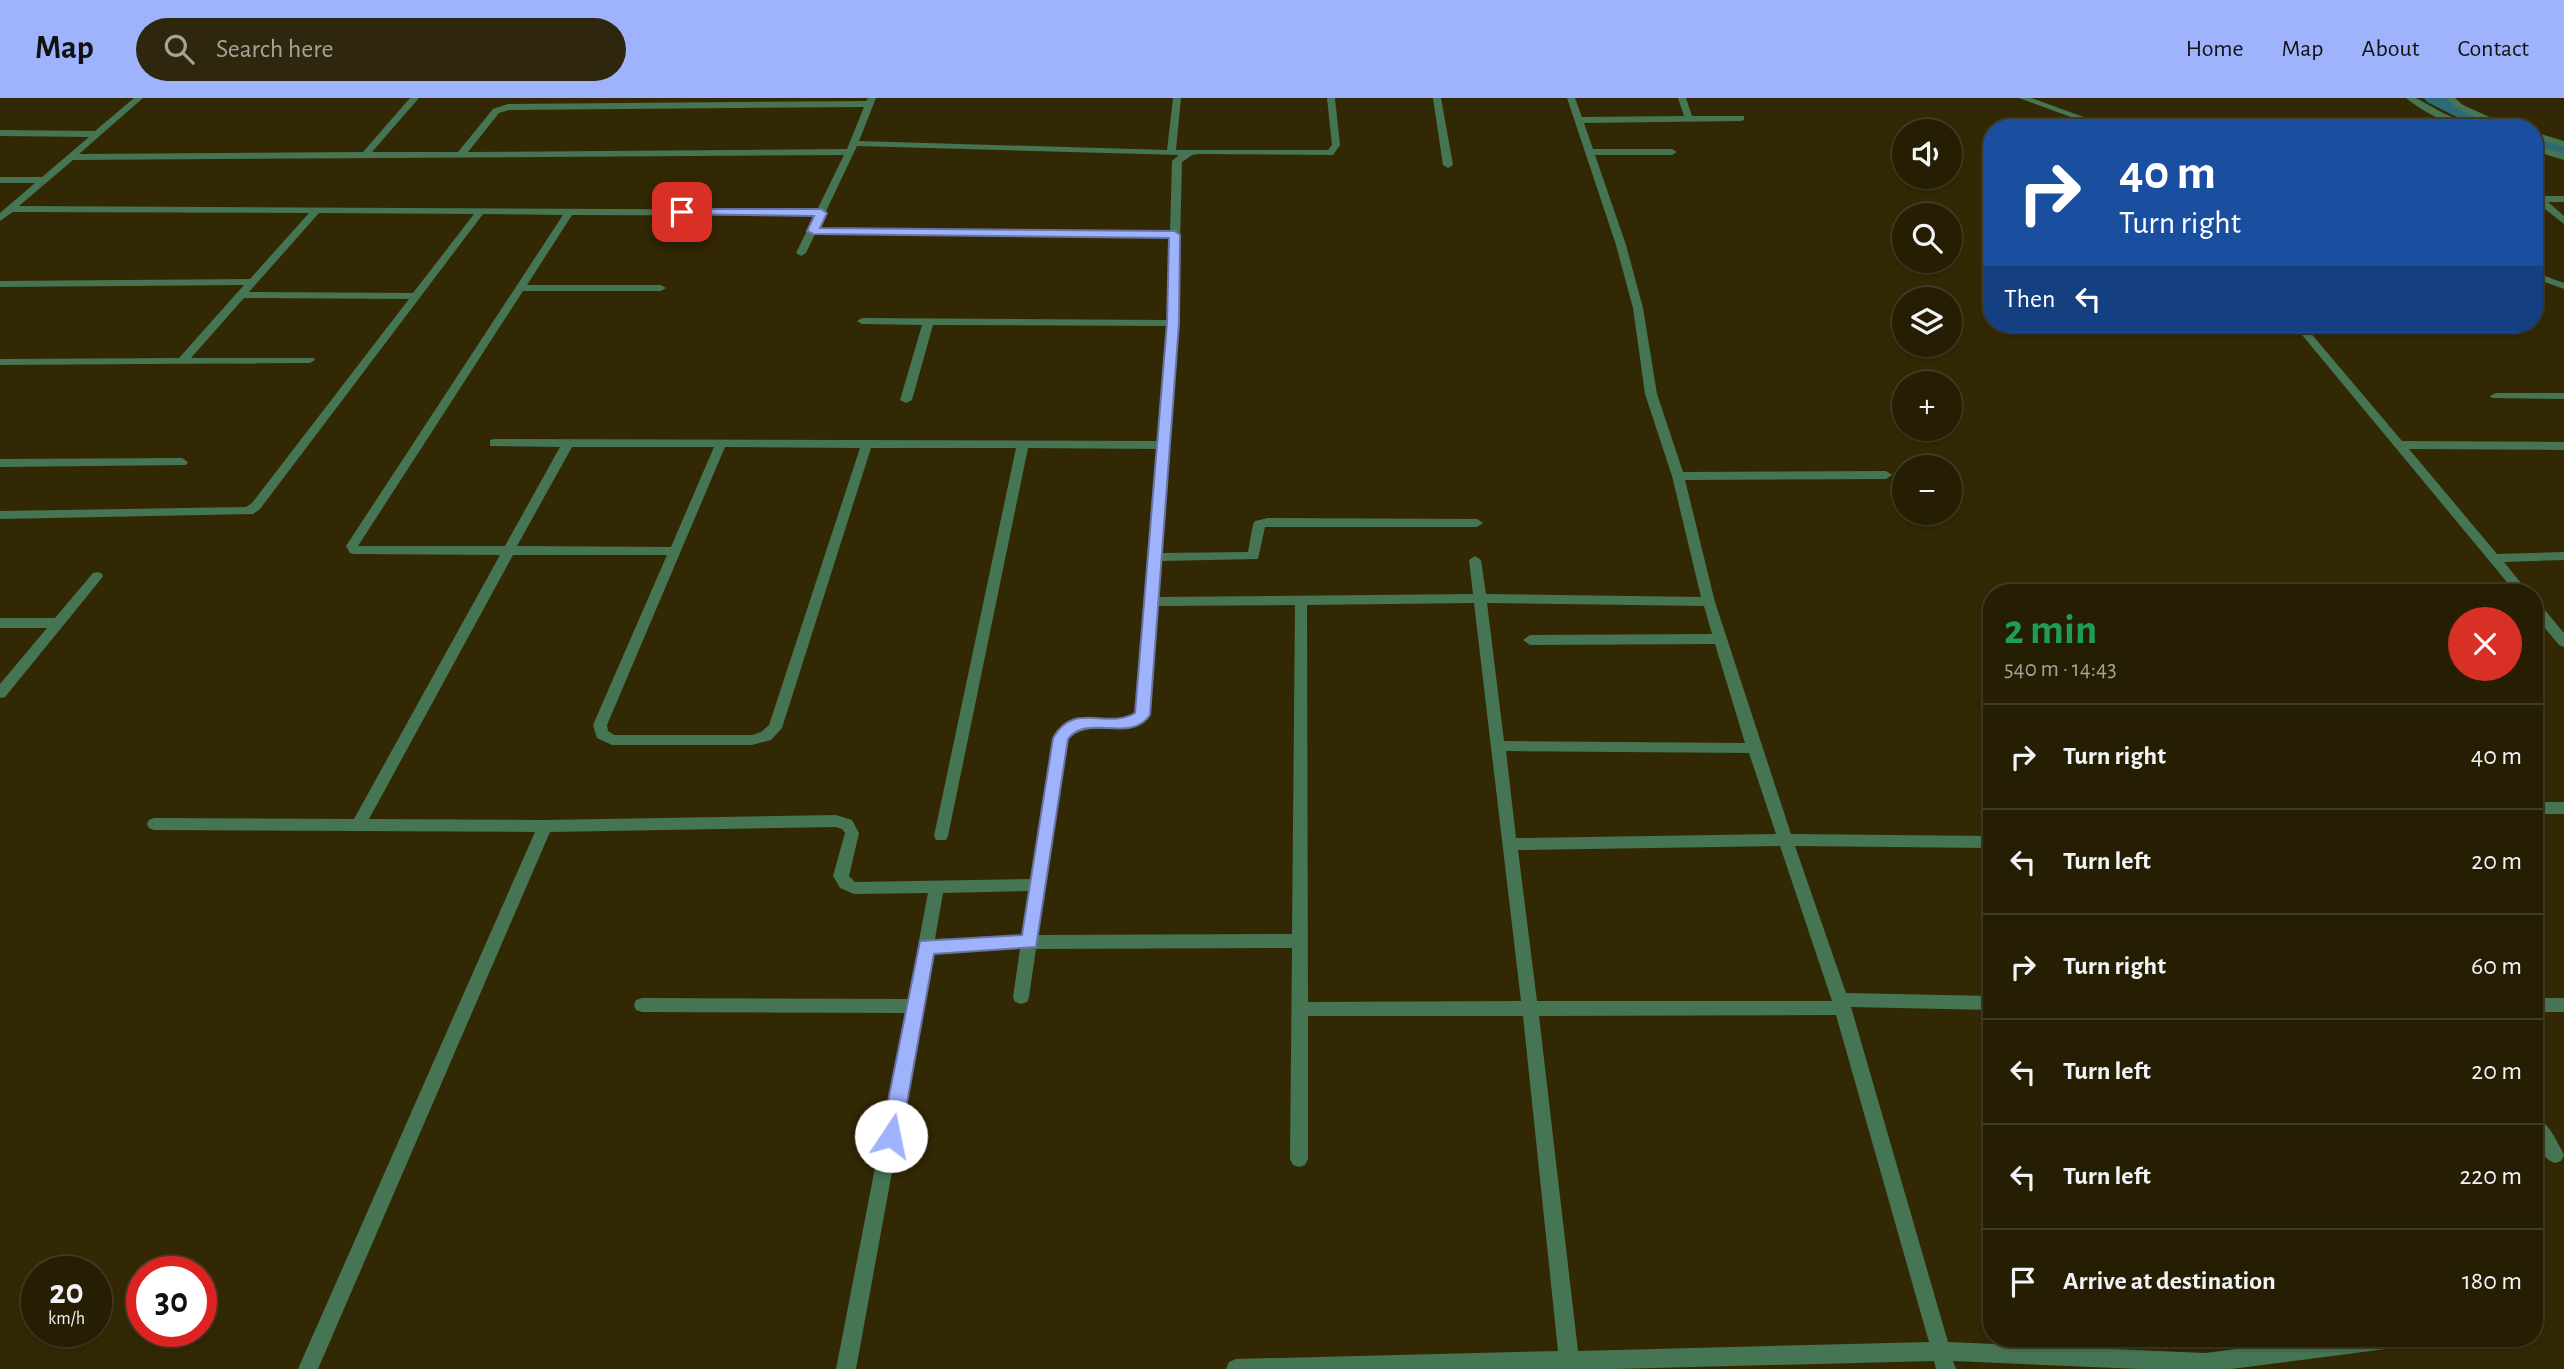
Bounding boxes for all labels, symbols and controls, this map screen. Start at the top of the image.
search box [136,18,626,81]
icon: search [160,30,198,68]
text: Map [35,32,94,65]
text: Search here [216,36,334,62]
text: Home [2186,37,2244,61]
text: Map [2282,37,2324,61]
text: About [2362,37,2419,61]
text: Contact [2457,37,2529,61]
map controls [1892,119,1962,525]
button: sound [1892,119,1962,189]
icon: right [2004,147,2095,238]
text: 40 m [2119,149,2216,198]
pin [652,182,712,242]
icon: arrive [663,193,701,231]
button: search [1892,203,1962,273]
text: Turn right [2119,207,2241,239]
icon: left [2069,280,2107,318]
text: Then [2004,286,2055,312]
button: layers [1892,287,1962,357]
button: + [1892,371,1962,441]
button: − [1892,455,1962,525]
button: close [2448,607,2522,681]
text: 2 min [2004,609,2097,651]
text: 540 m · 14:43 [2004,658,2117,681]
icon: right [2004,738,2042,776]
text: Turn right [2063,743,2166,769]
text: 40 m [2471,743,2522,769]
icon: left [2004,843,2042,881]
text: Turn left [2063,848,2151,874]
text: 20 m [2471,848,2522,874]
icon: right [2004,948,2042,986]
text: Turn right [2063,953,2166,979]
text: 60 m [2471,953,2522,979]
icon: left [2004,1053,2042,1091]
text: Turn left [2063,1058,2151,1084]
text: 20 m [2471,1058,2522,1084]
position arrow [854,1099,928,1173]
icon: left [2004,1158,2042,1196]
text: Turn left [2063,1163,2151,1189]
text: 220 m [2460,1163,2522,1189]
speed limit sign: 30 [126,1256,217,1347]
icon: arrive [2004,1263,2042,1301]
text: Arrive at destination [2063,1268,2276,1294]
text: 180 m [2462,1268,2522,1294]
text: 20 [49,1275,84,1310]
text: km/h [48,1310,85,1328]

